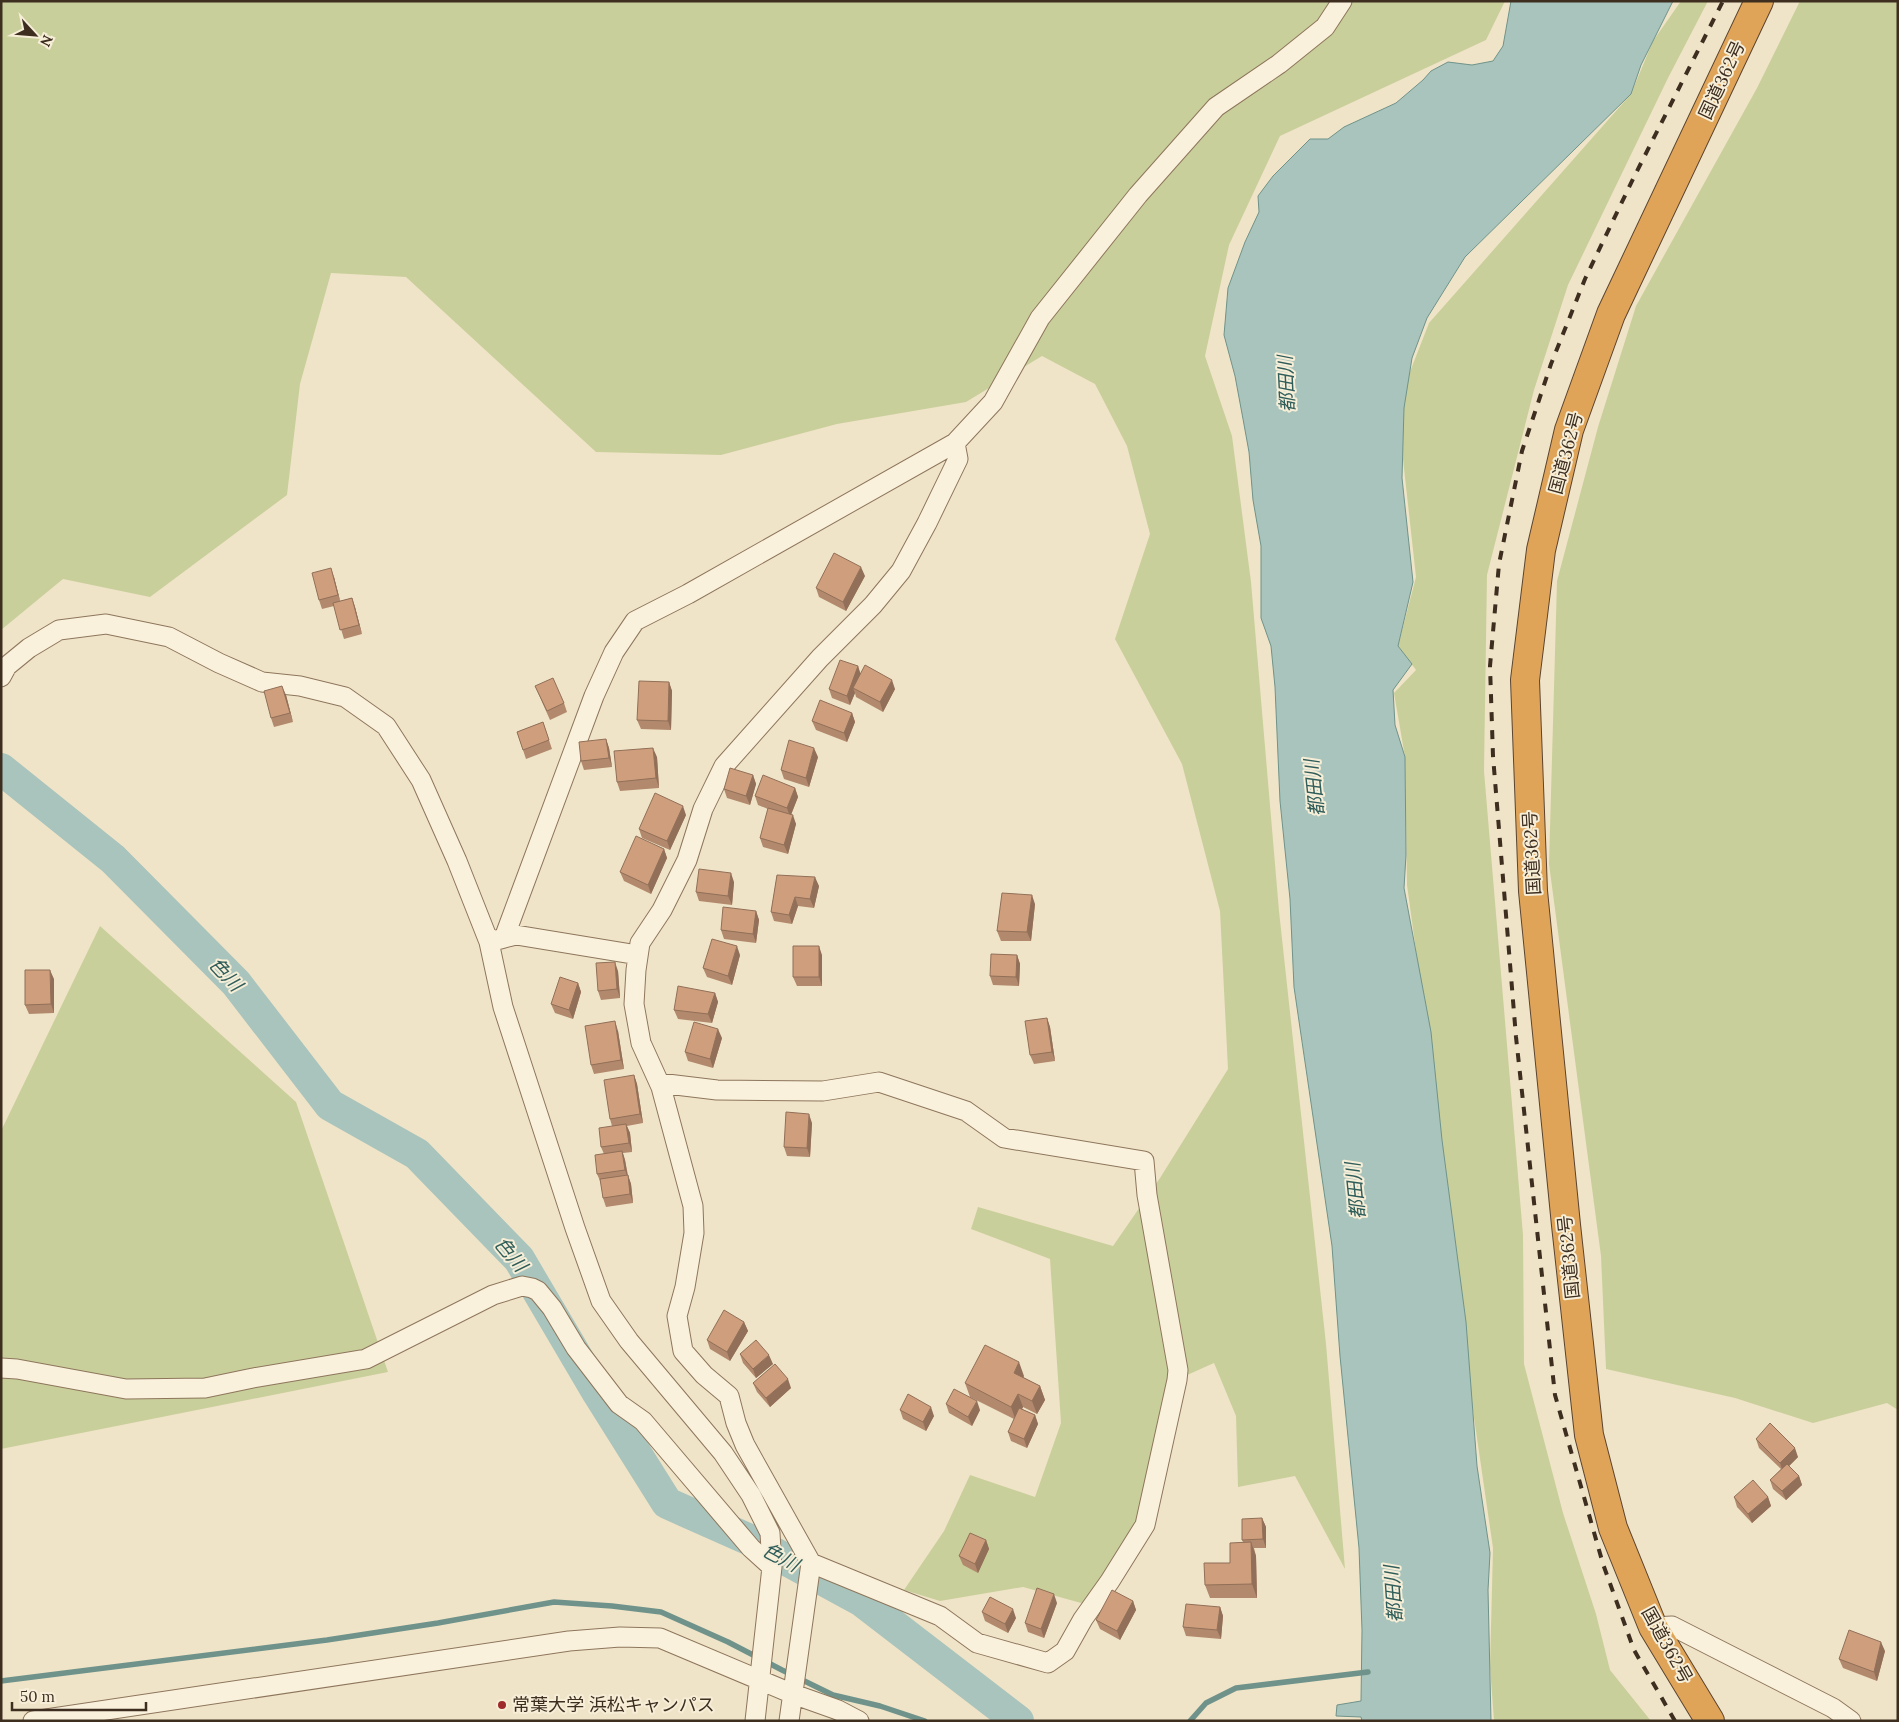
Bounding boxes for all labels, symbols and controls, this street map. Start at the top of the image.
north arrow [10,10,60,60]
text: N [36,32,57,50]
street label: 国道362号 [1693,37,1750,123]
water label: 都田川 [1272,353,1299,413]
street label: 国道362号 [1544,409,1588,496]
water label: 都田川 [1299,756,1329,818]
street label: 国道362号 [1518,810,1545,896]
water label: 色川 [204,952,249,998]
water label: 都田川 [1340,1159,1370,1221]
street label: 国道362号 [1553,1214,1584,1300]
water label: 色川 [490,1232,534,1278]
water label: 色川 [759,1537,805,1577]
water label: 都田川 [1379,1563,1407,1623]
street label: 国道362号 [1637,1602,1698,1687]
scale bar [12,1680,146,1712]
text: 50 m [20,1687,55,1706]
place label: 常葉大学 浜松キャンパス [512,1693,715,1716]
marker: 常葉大学 浜松キャンパス [496,1699,508,1711]

